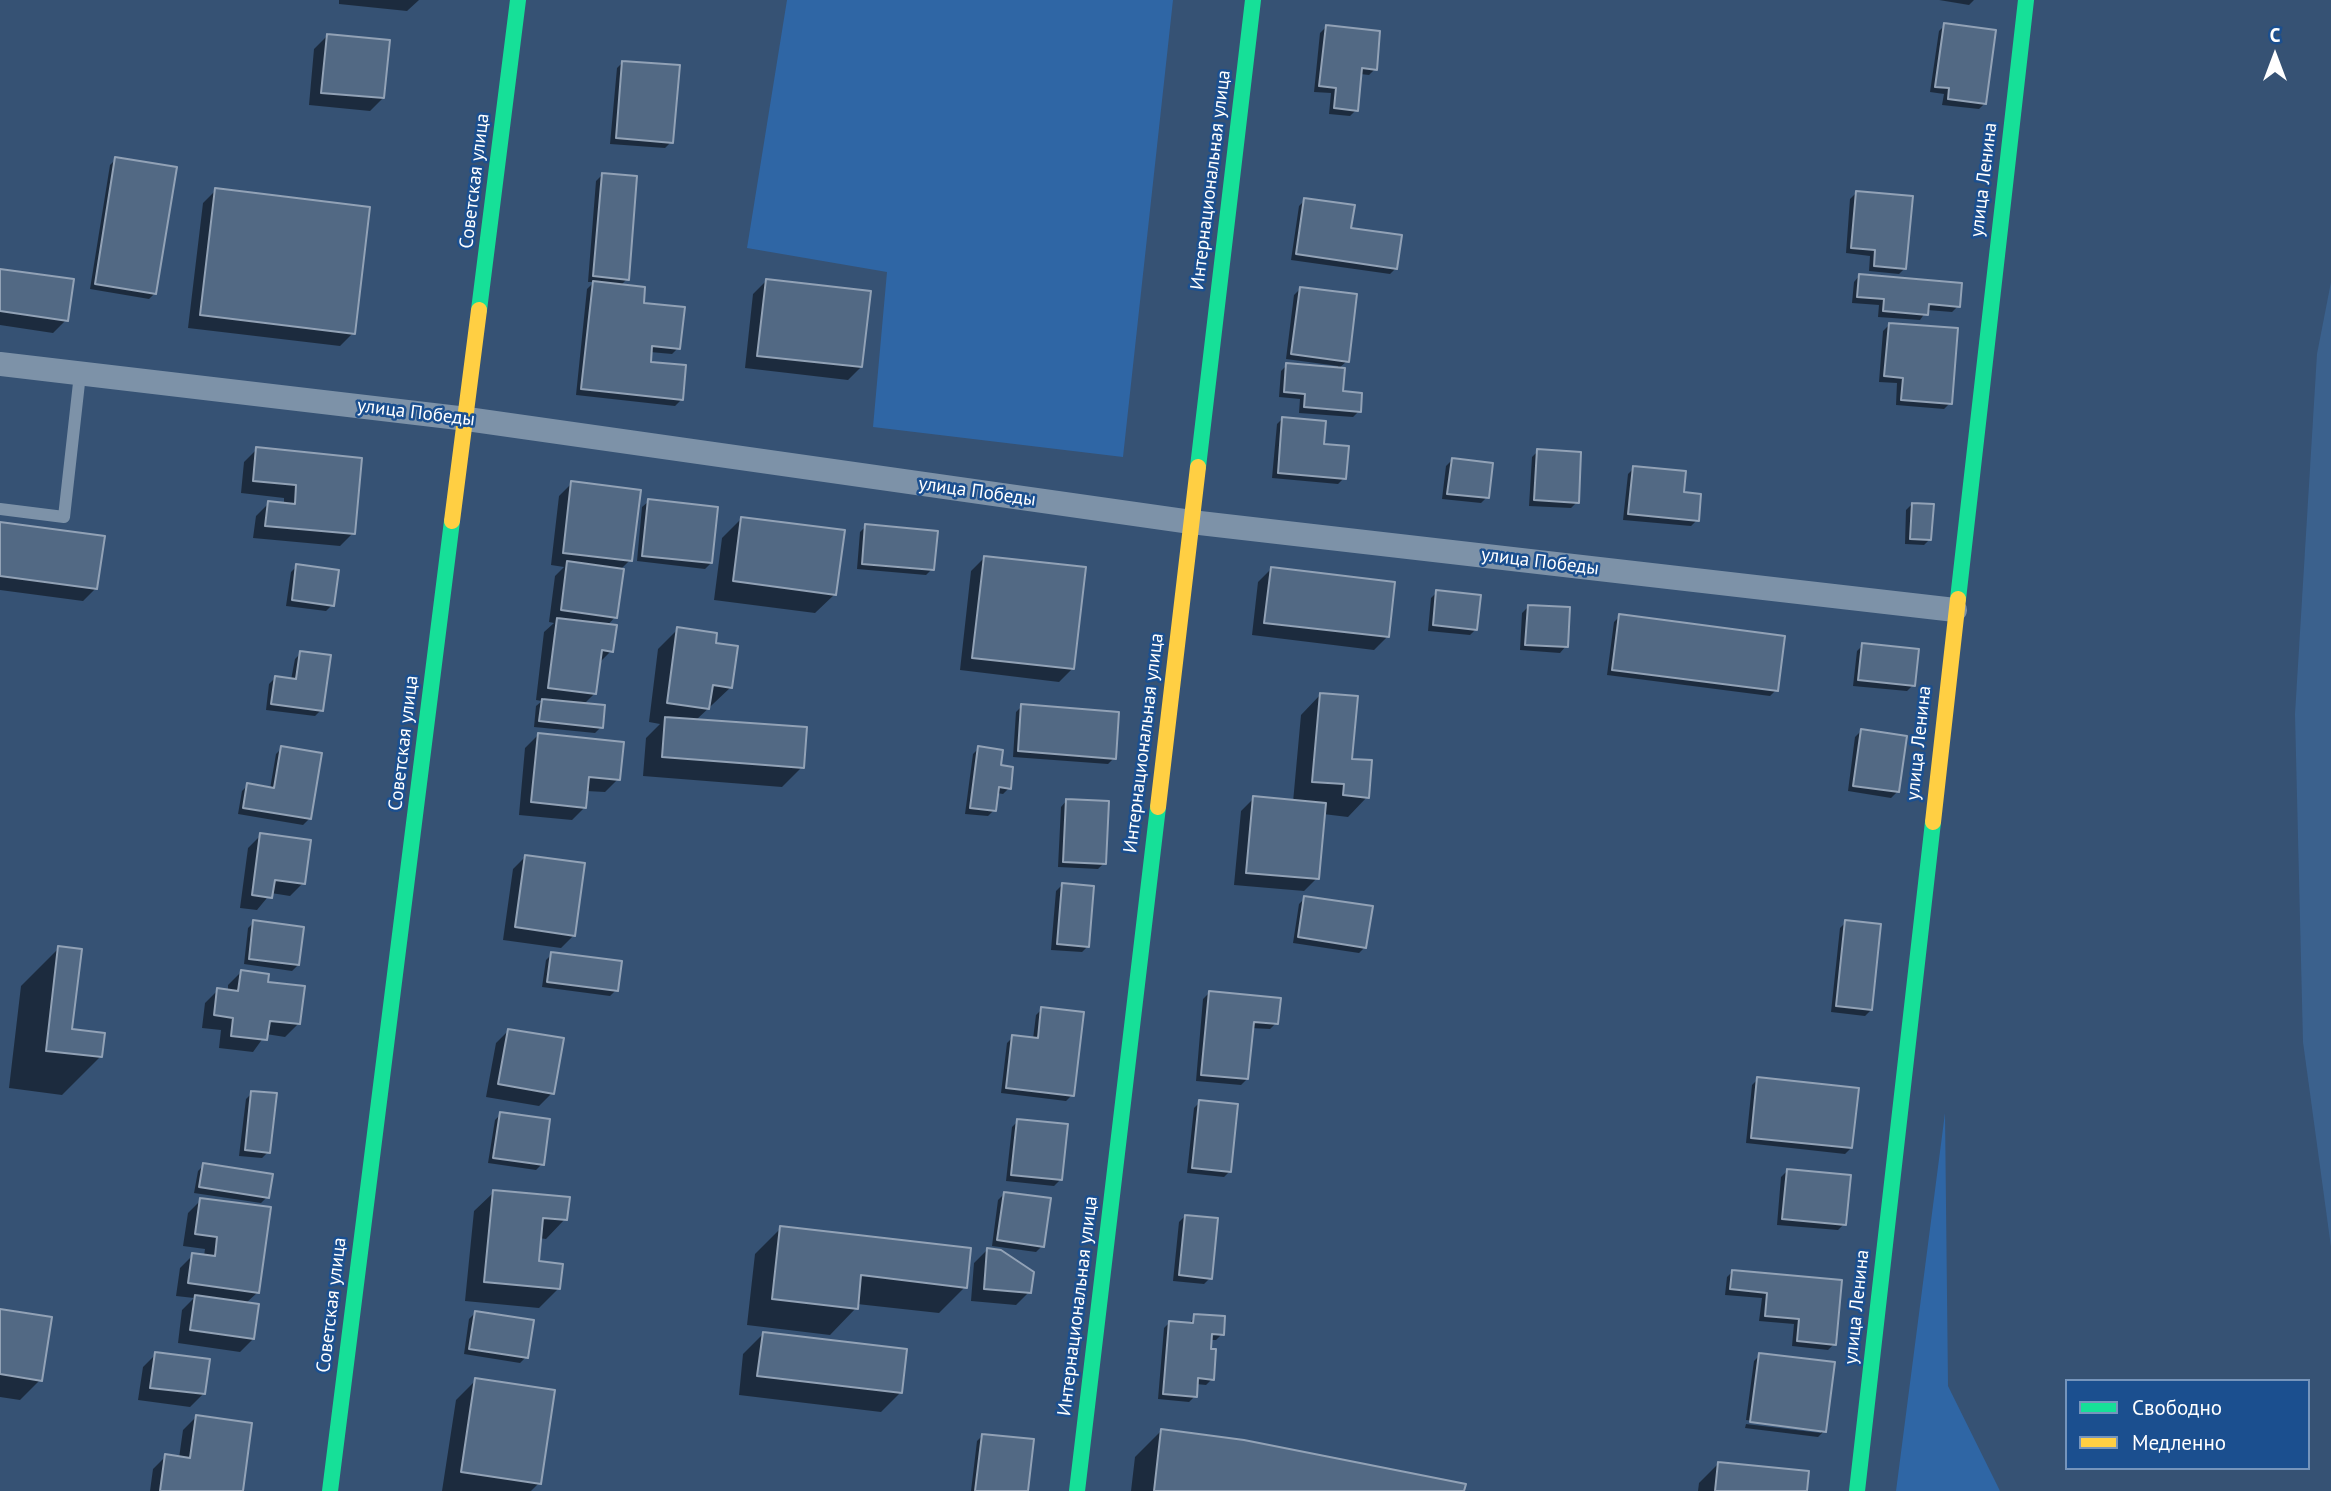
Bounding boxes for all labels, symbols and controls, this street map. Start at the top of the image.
north arrow [2240,21,2310,91]
text: С [2270,23,2280,47]
street label: Интернациональная улица [1186,69,1236,291]
street label: Советская улица [455,112,495,250]
street label: улица Ленина [1966,121,2002,239]
street label: улица Победы [356,394,476,432]
street label: улица Победы [917,472,1037,512]
street label: улица Победы [1480,543,1600,581]
street label: Интернациональная улица [1119,632,1169,854]
street label: Советская улица [384,674,424,812]
street label: улица Ленина [1902,684,1936,802]
street label: Интернациональная улица [1053,1195,1103,1417]
street label: Советская улица [312,1236,352,1374]
street label: улица Ленина [1840,1248,1874,1366]
legend [2065,1379,2310,1470]
text: Свободно [2132,1394,2222,1421]
text: Медленно [2132,1429,2226,1456]

